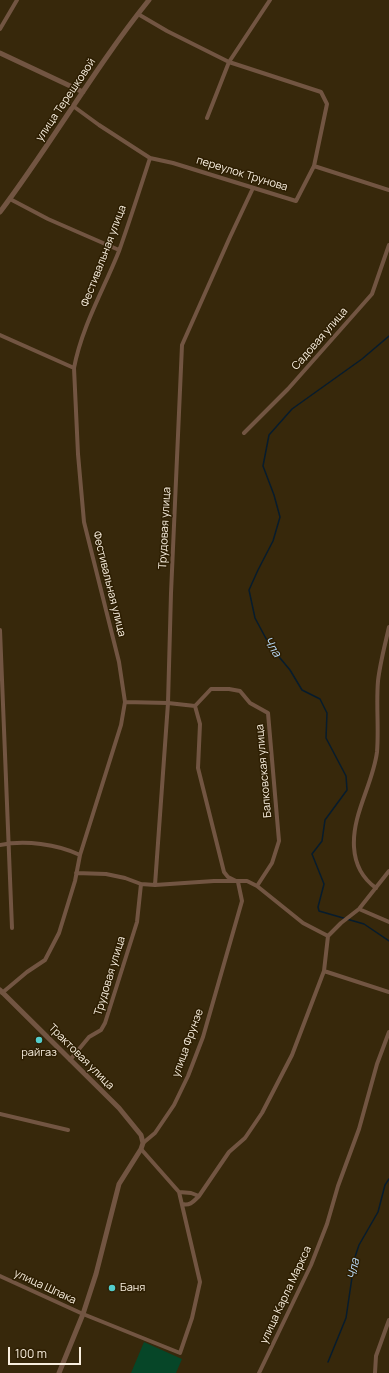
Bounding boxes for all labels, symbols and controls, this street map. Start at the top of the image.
street label: улица Терешковой [33,56,99,144]
street label: переулок Трунова [195,154,289,194]
street label: Фестивальная улица [78,203,130,309]
street label: Садовая улица [289,305,351,373]
street label: Трудовая улица [156,487,174,569]
street label: Фестивальная улица [90,530,128,638]
water label: Чла [260,634,284,660]
street label: Балковская улица [253,724,275,818]
street label: Трудовая улица [92,935,128,1017]
street label: улица Фрунзе [170,1007,206,1079]
street label: Трактовая улица [45,1021,117,1093]
marker: райгаз [34,1035,44,1045]
place label: райгаз [21,1046,57,1060]
street label: улица Карла Маркса [258,1244,314,1346]
water label: Чла [345,1257,363,1281]
street label: улица Шпака [12,1267,78,1307]
place label: Баня [120,1281,145,1295]
marker: Баня [107,1283,117,1293]
scale bar [10,1339,83,1365]
text: 100 m [15,1345,47,1362]

